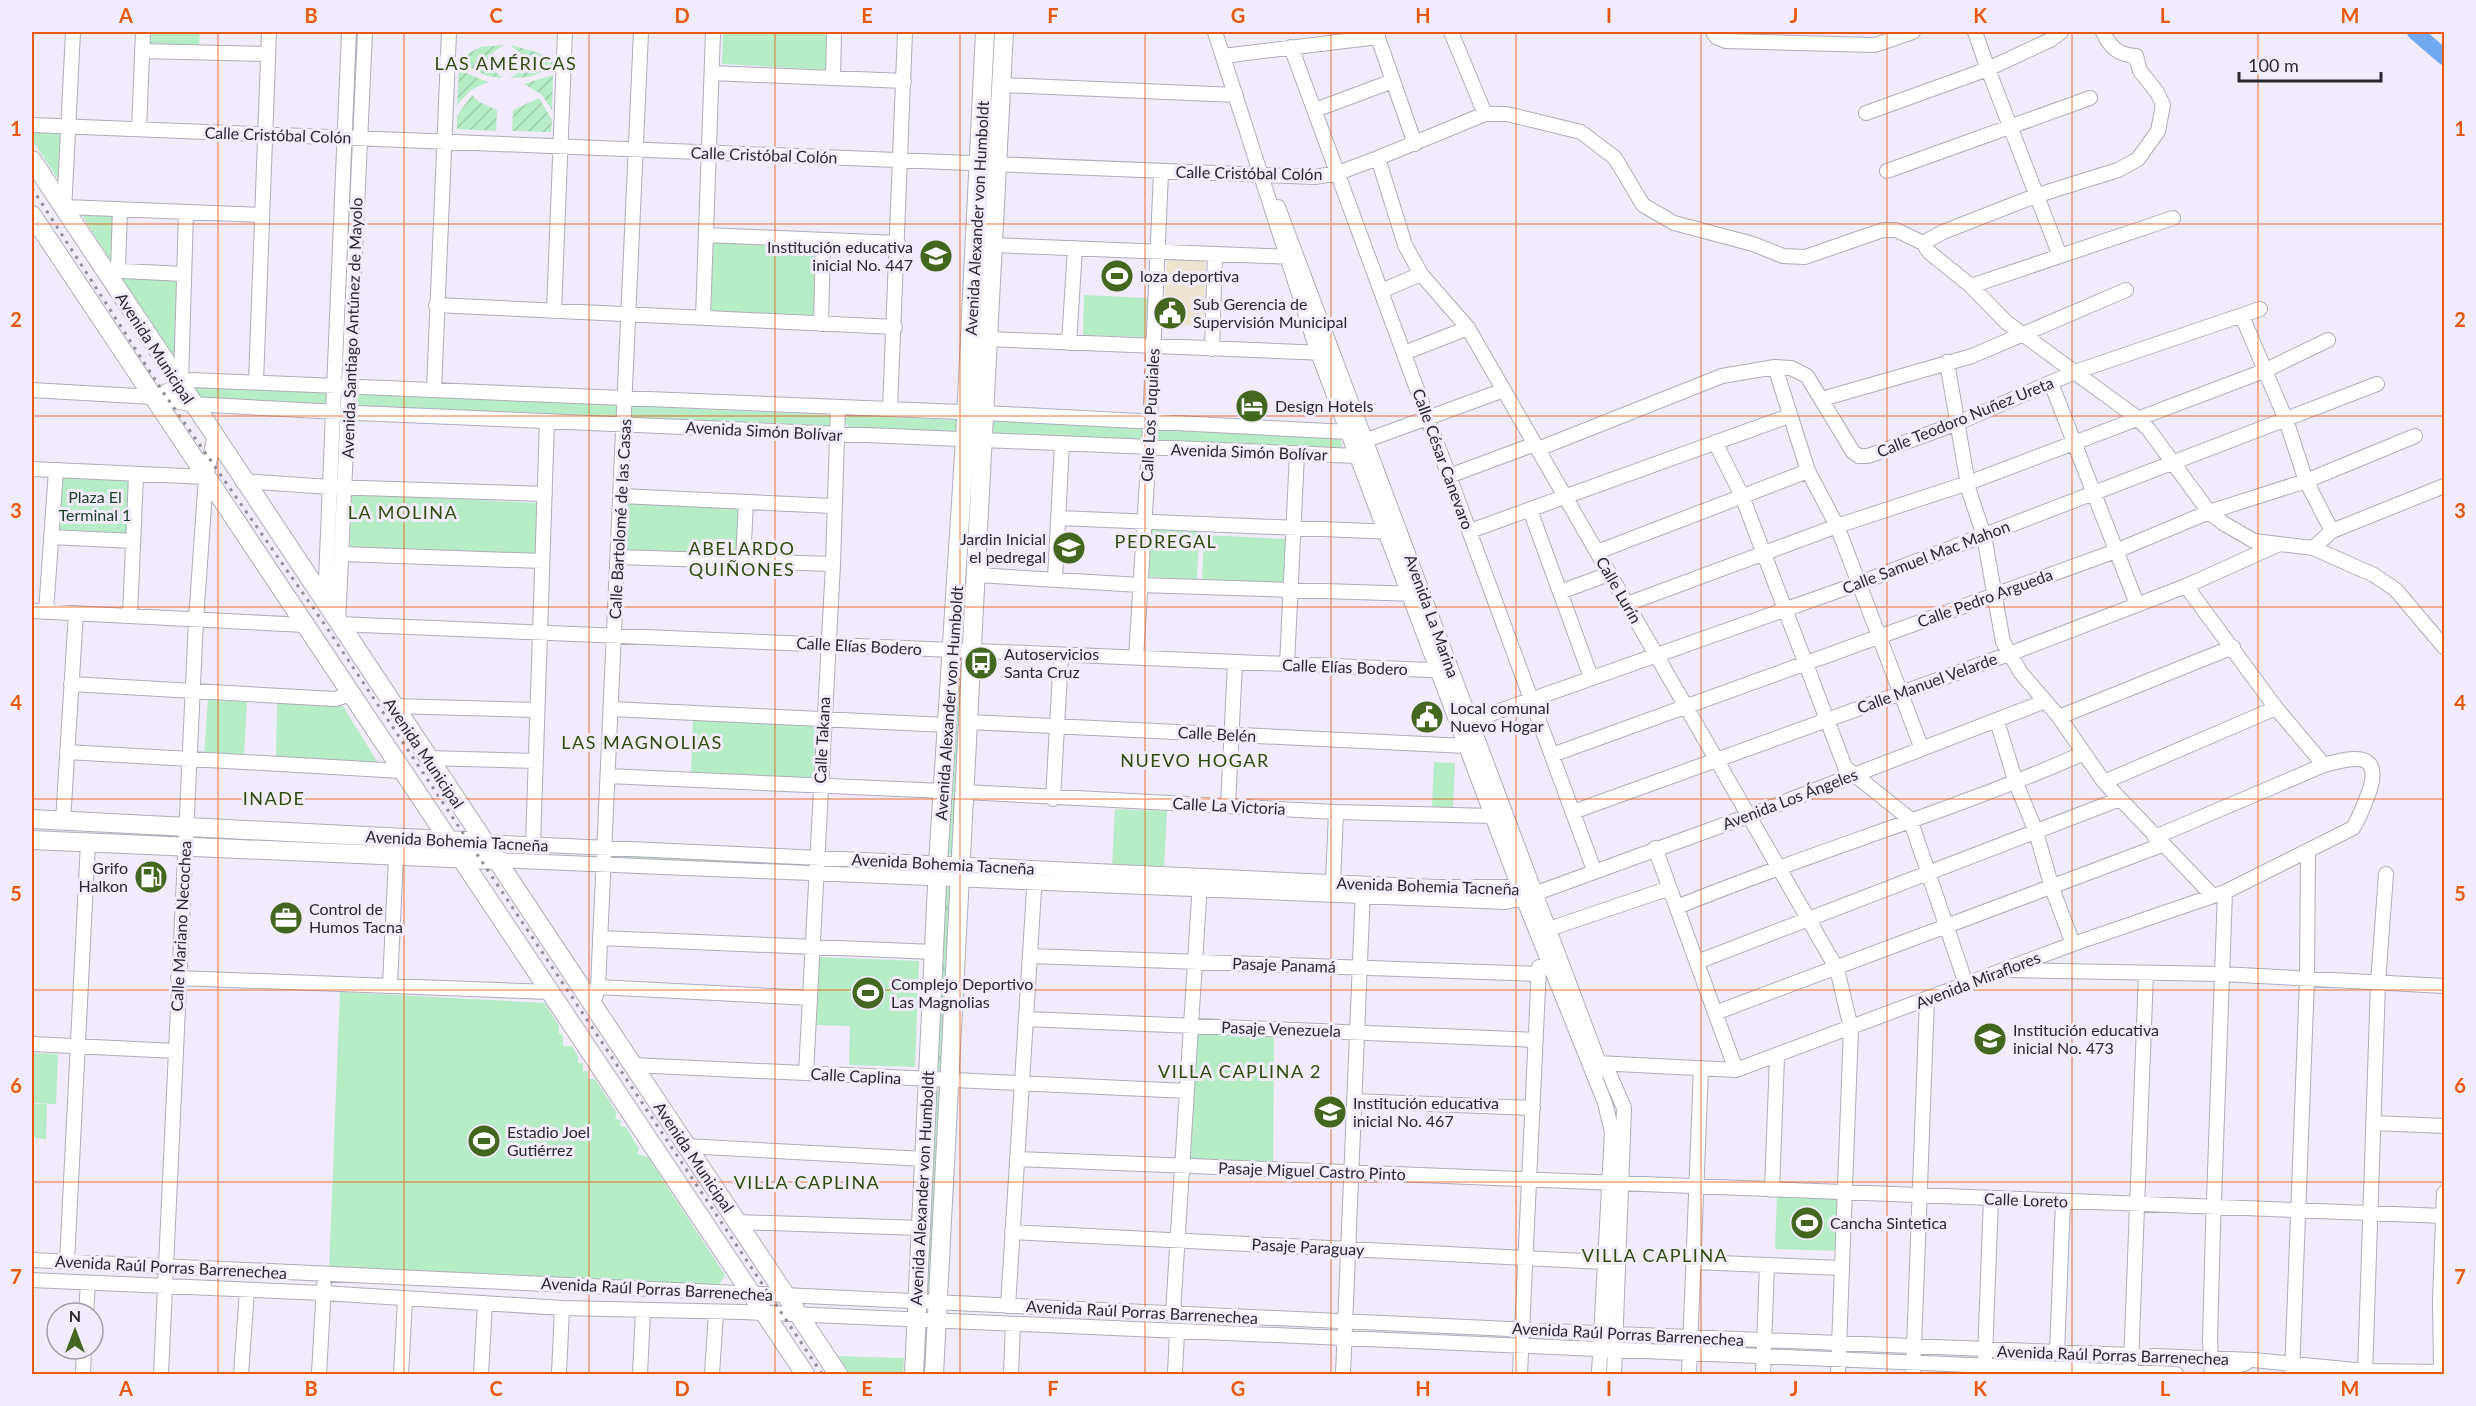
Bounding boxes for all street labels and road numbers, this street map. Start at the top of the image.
street label: Avenida Alexander von Humboldt [961,100,992,336]
street label: Calle Cristóbal Colón [204,122,352,147]
street label: Calle Cristóbal Colón [690,142,838,167]
street label: Calle Cristóbal Colón [1175,162,1323,183]
street label: Avenida Santiago Antúnez de Mayolo [337,197,366,459]
street label: Avenida Municipal [112,288,199,407]
street label: Calle Los Puquiales [1137,348,1162,482]
street label: Calle Teodoro Nuñez Ureta [1874,372,2056,461]
street label: Calle César Canevaro [1409,386,1478,532]
street label: Avenida Simón Bolívar [685,417,843,444]
street label: Calle Bartolomé de las Casas [605,418,634,620]
street label: Avenida Simón Bolívar [1170,439,1328,464]
street label: Calle Samuel Mac Mahon [1840,516,2012,597]
street label: Avenida La Marina [1401,552,1464,680]
street label: Calle Lurín [1593,553,1646,627]
street label: Calle Pedro Argueda [1915,564,2055,631]
street label: Avenida Alexander von Humboldt [931,585,966,821]
street label: Calle Elías Bodero [796,633,922,658]
street label: Calle Manuel Velarde [1854,648,1999,717]
street label: Calle Elías Bodero [1282,655,1408,678]
street label: Avenida Municipal [380,694,468,812]
street label: Calle Takana [810,696,833,784]
street label: Calle Belén [1177,722,1257,745]
street label: Avenida Los Ángeles [1720,764,1860,833]
street label: Calle La Victoria [1172,793,1286,818]
street label: Avenida Bohemia Tacneña [365,826,549,855]
street label: Calle Mariano Necochea [167,840,194,1012]
street label: Avenida Bohemia Tacneña [851,849,1035,878]
street label: Avenida Bohemia Tacneña [1336,873,1520,898]
street label: Avenida Miraflores [1913,947,2043,1012]
street label: Pasaje Panamá [1232,953,1336,976]
street label: Pasaje Venezuela [1221,1017,1341,1040]
street label: Calle Caplina [810,1064,902,1087]
street label: Avenida Alexander von Humboldt [906,1070,937,1306]
street label: Avenida Municipal [650,1098,738,1216]
street label: Pasaje Miguel Castro Pinto [1218,1158,1406,1183]
street label: Calle Loreto [1984,1189,2068,1210]
street label: Pasaje Paraguay [1251,1234,1366,1259]
street label: Avenida Raúl Porras Barrenechea [55,1251,287,1282]
street label: Avenida Raúl Porras Barrenechea [541,1273,773,1304]
street label: Avenida Raúl Porras Barrenechea [1026,1296,1258,1327]
street label: Avenida Raúl Porras Barrenechea [1512,1318,1744,1349]
street label: Avenida Raúl Porras Barrenechea [1997,1341,2229,1368]

